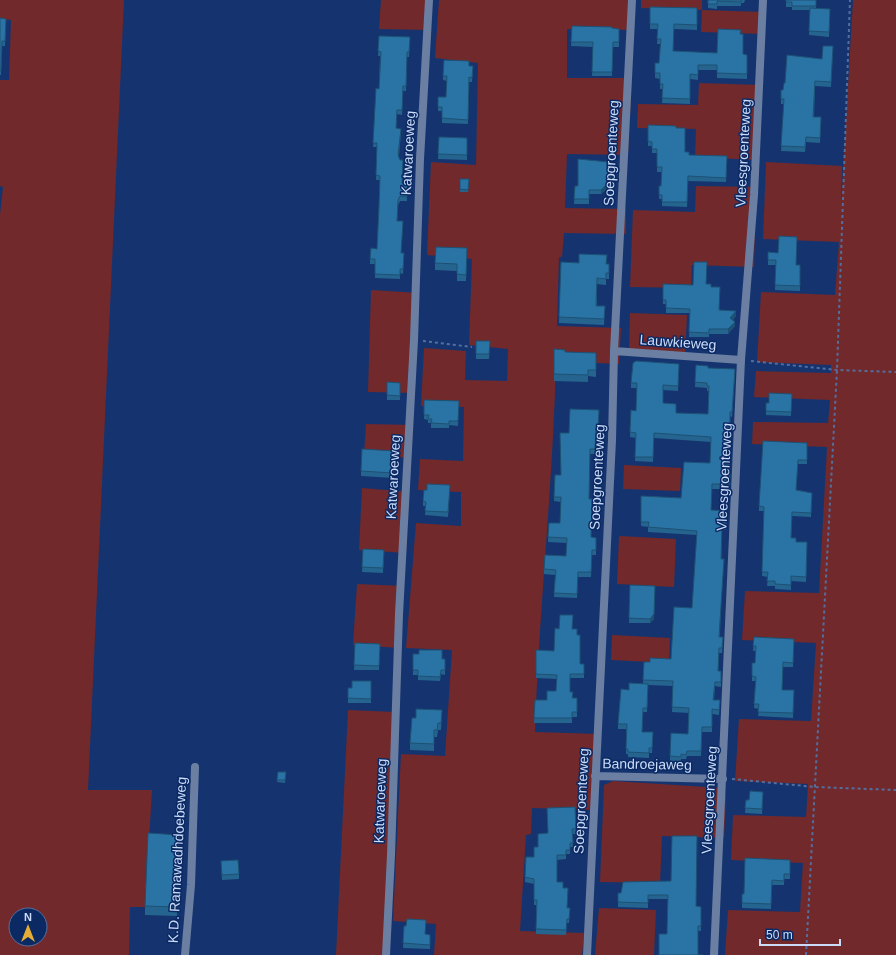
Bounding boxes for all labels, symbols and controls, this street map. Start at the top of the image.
street label: Vleesgroenteweg [732,99,754,207]
street label: Soepgroenteweg [600,100,622,206]
street label: Katwaroeweg [398,110,418,196]
street label: Lauwkieweg [639,331,717,353]
street label: Vleesgroenteweg [713,423,735,531]
street label: Soepgroenteweg [586,424,608,530]
street label: Katwaroeweg [383,434,403,520]
street label: Vleesgroenteweg [698,746,720,854]
street label: Soepgroenteweg [570,748,592,854]
street label: Bandroejaweg [602,755,692,773]
street label: Katwaroeweg [371,758,389,844]
street label: K.D. Ramawadhdoebeweg [165,776,189,944]
north arrow [8,907,48,947]
text: N [24,911,32,923]
scale bar [760,921,840,947]
text: 50 m [766,928,793,942]

